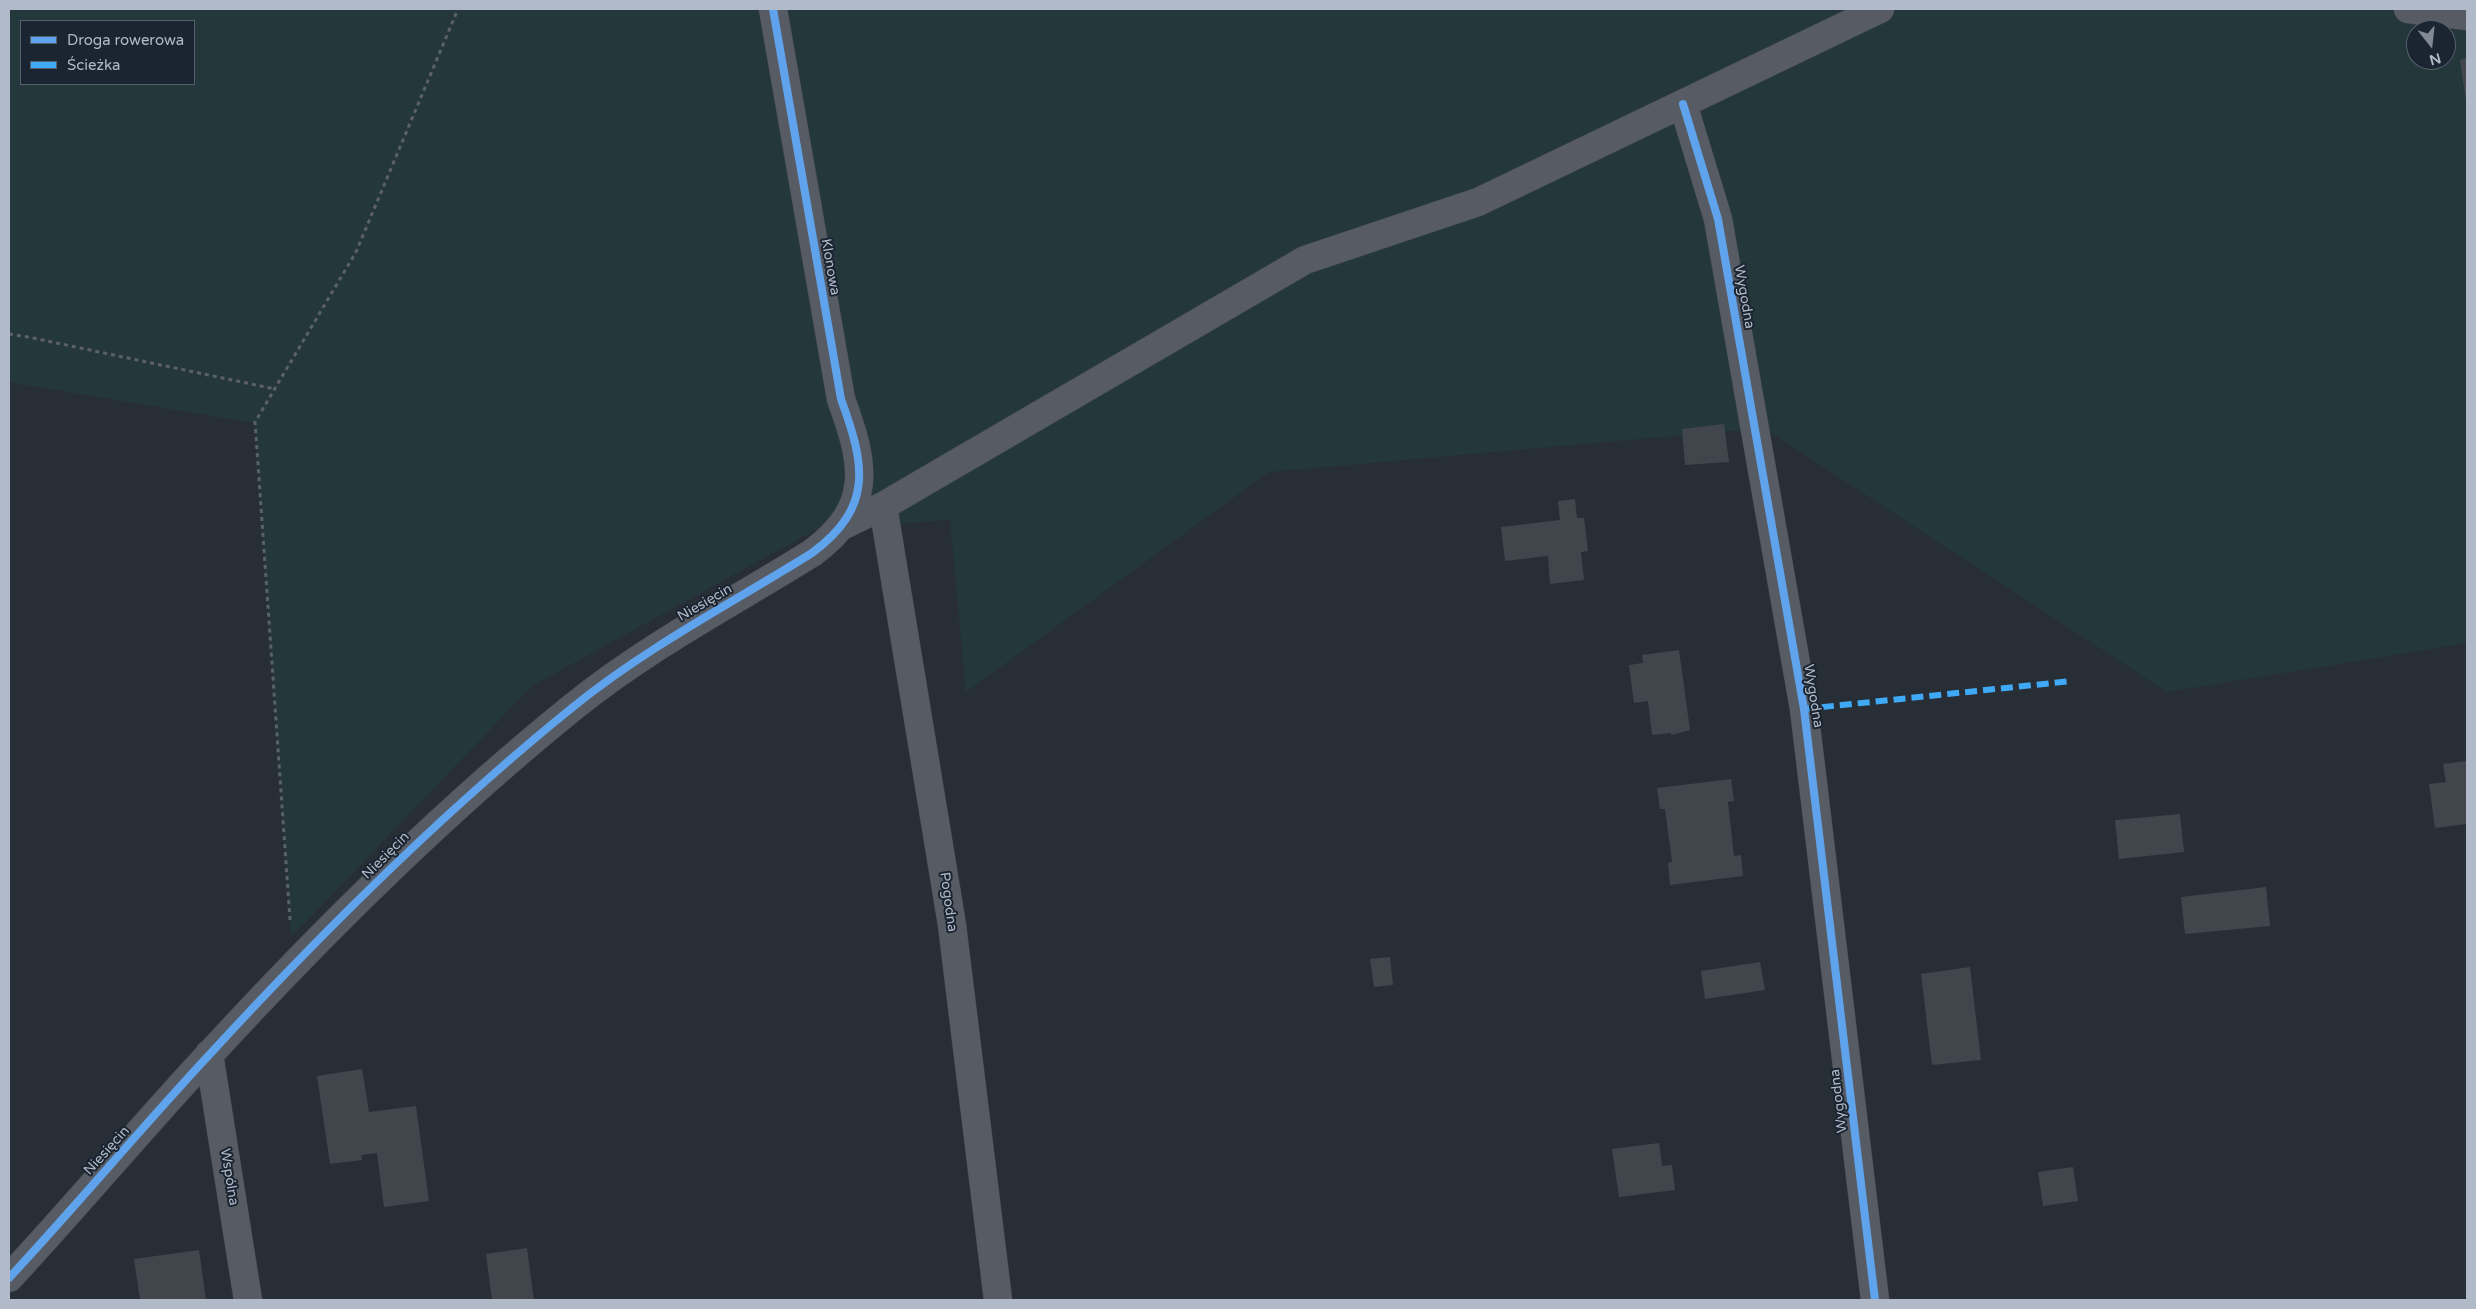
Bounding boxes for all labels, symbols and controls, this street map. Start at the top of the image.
legend [20,20,195,85]
north arrow [2406,20,2456,70]
text: Droga rowerowa [67,31,184,49]
text: N [2427,49,2443,69]
text: Ścieżka [67,56,120,74]
street label: Klonowa [817,237,843,297]
street label: Wygodna [1730,264,1758,330]
street label: Niesięcin [675,581,735,625]
street label: Wygodna [1800,663,1826,729]
street label: Niesięcin [359,829,413,883]
street label: Pogodna [935,871,961,933]
street label: Wygodna [1827,1068,1851,1134]
street label: Niesięcin [81,1123,133,1179]
street label: Wspólna [216,1147,242,1207]

